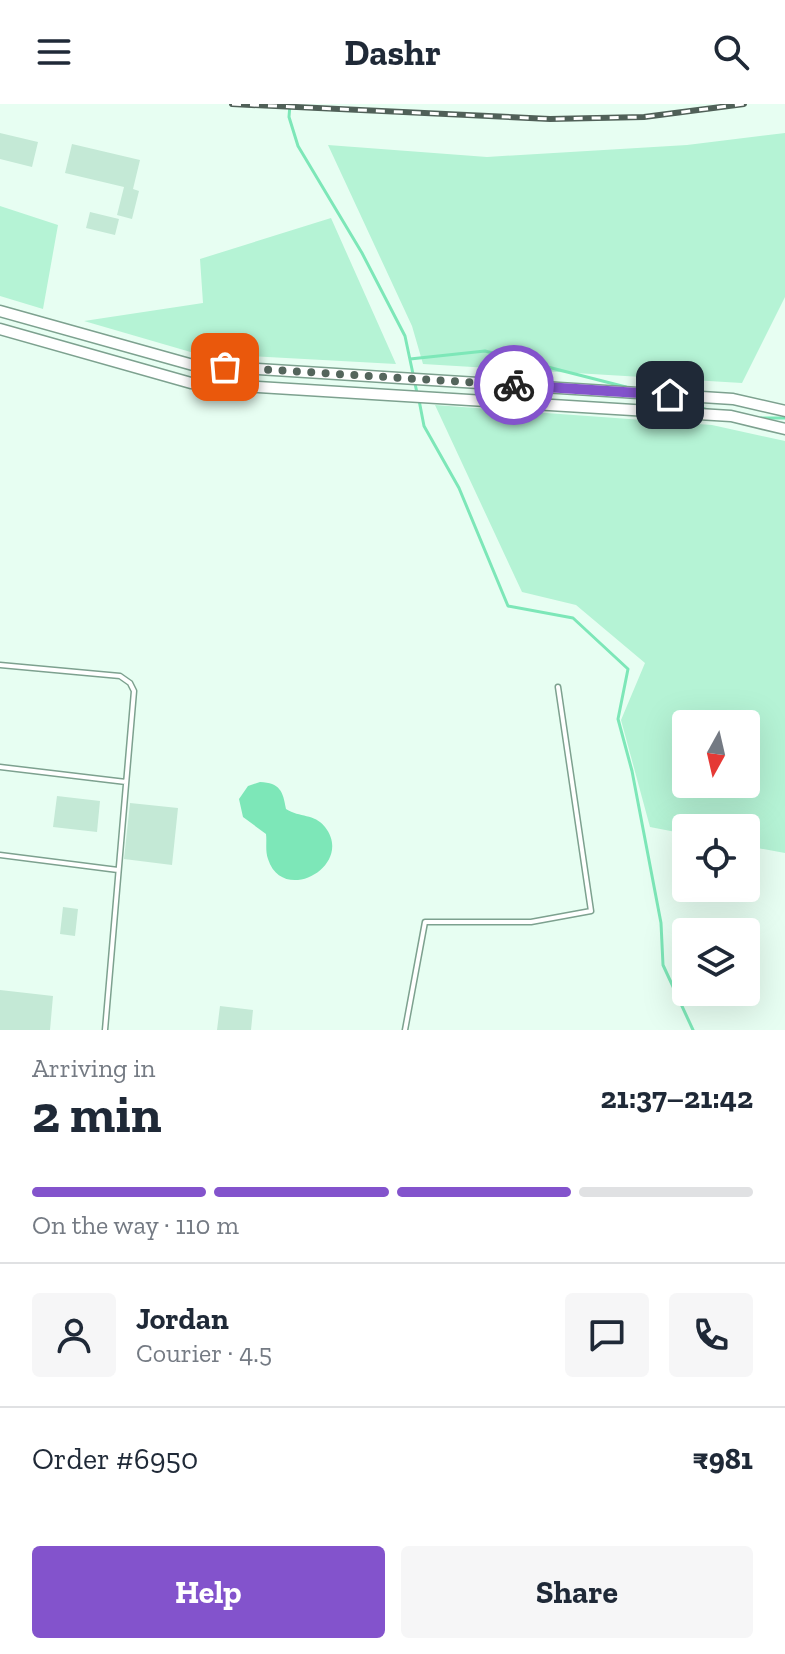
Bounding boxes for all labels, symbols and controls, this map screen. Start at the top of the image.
icon: menu [32,30,76,74]
icon: search [709,30,753,74]
text: Dashr [344,31,441,74]
pin [191,333,259,401]
icon: bag [203,345,247,389]
courier [474,345,554,425]
pin [636,361,704,429]
icon: bike [492,363,536,407]
icon: home [648,373,692,417]
north arrow [672,710,760,798]
map controls [672,710,760,1006]
button: locate [672,814,760,902]
button: layers [672,918,760,1006]
text: Arriving in [32,1052,155,1084]
text: 21:37–21:42 [600,1080,753,1116]
text: 2 min [32,1083,162,1145]
text: On the way · 110 m [32,1209,239,1241]
button: person [32,1293,116,1377]
button: chat [565,1293,649,1377]
button: phone [669,1293,753,1377]
text: Jordan [136,1301,229,1337]
text: Courier · 4.5 [136,1337,272,1369]
text: Order #6950 [32,1441,198,1477]
text: ₹981 [692,1441,753,1477]
button: Help [32,1546,385,1638]
button: Share [401,1546,753,1638]

